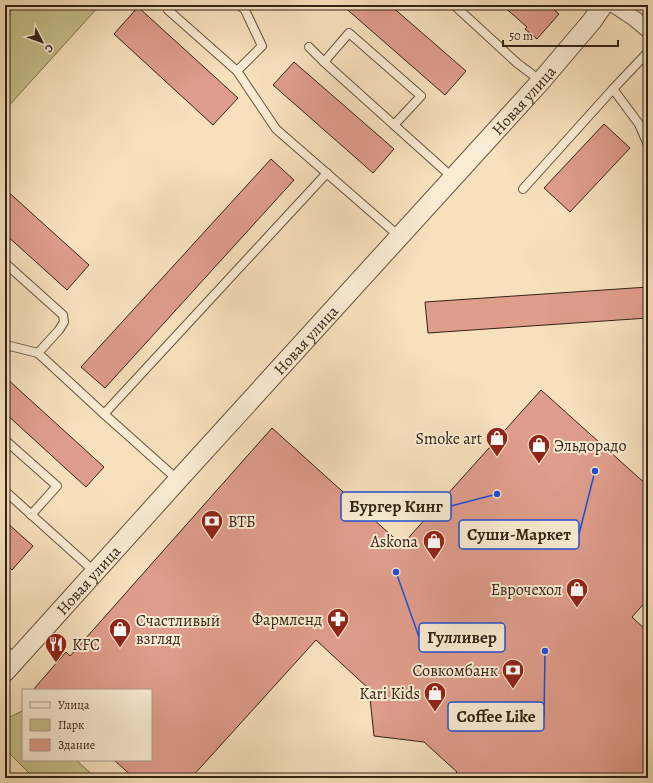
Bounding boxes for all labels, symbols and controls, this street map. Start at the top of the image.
north arrow [22,22,62,62]
scale bar [503,22,618,48]
text: 50 m [509,28,533,44]
text: С [41,41,57,56]
street label: Новая улица [487,61,562,140]
street label: Новая улица [269,301,344,380]
shop icon: Smoke art [484,425,510,458]
place label: Smoke art [416,428,482,450]
shop icon: Эльдорадо [526,432,552,465]
place label: Эльдорадо [554,435,627,457]
callout: Бургер Кинг [341,492,451,521]
text: Бургер Кинг [349,495,444,518]
bank icon: ВТБ [199,508,225,541]
place label: ВТБ [228,511,256,533]
callout: Суши-Маркет [459,520,579,549]
text: Суши-Маркет [467,523,571,546]
shop icon: Askona [421,528,447,561]
place label: Askona [369,531,419,553]
street label: Новая улица [52,541,126,620]
shop icon: Еврочехол [564,576,590,609]
place label: Еврочехол [491,579,562,601]
pharmacy icon: Фармленд [325,606,351,639]
place label: Фармленд [252,609,322,631]
place label: Счастливый взгляд [136,610,220,650]
shop icon: Счастливый взгляд [107,616,133,649]
callout: Гулливер [419,623,505,652]
text: Гулливер [427,626,497,649]
restaurant icon: KFC [43,631,69,664]
place label: KFC [72,634,100,656]
bank icon: Совкомбанк [500,657,526,690]
place label: Совкомбанк [412,660,498,682]
shop icon: Kari Kids [422,680,448,713]
place label: Kari Kids [359,683,420,705]
legend [22,689,152,761]
text: Улица [58,697,90,713]
callout: Coffee Like [448,702,544,731]
text: Coffee Like [456,705,536,728]
text: Парк [58,717,84,733]
text: Здание [58,737,95,753]

